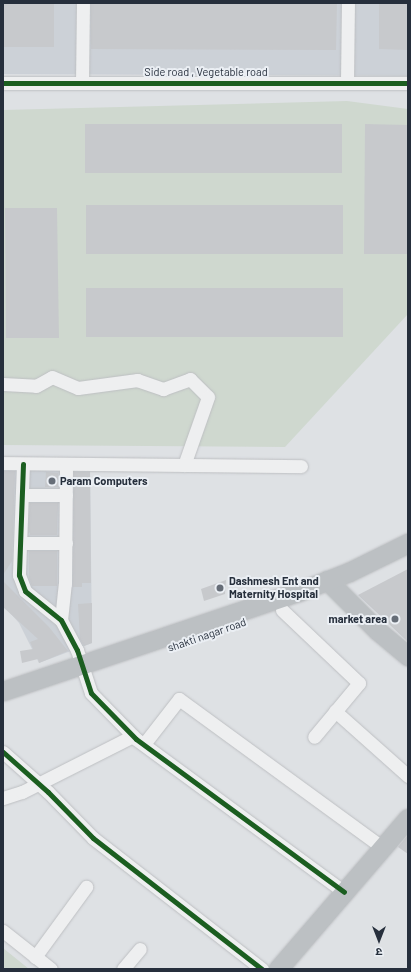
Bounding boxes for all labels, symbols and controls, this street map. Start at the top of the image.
street label: Side road , Vegetable road [144,65,268,79]
place label: Param Computers [60,474,148,488]
marker: Param Computers [47,476,57,486]
place label: Dashmesh Ent and Maternity Hospital [229,575,319,601]
marker: Dashmesh Ent and Maternity Hospital [214,582,226,594]
place label: market area [329,612,387,626]
marker: market area [390,614,400,624]
street label: shakti nagar road [166,615,248,655]
north arrow [359,920,399,960]
text: उ [376,946,382,959]

